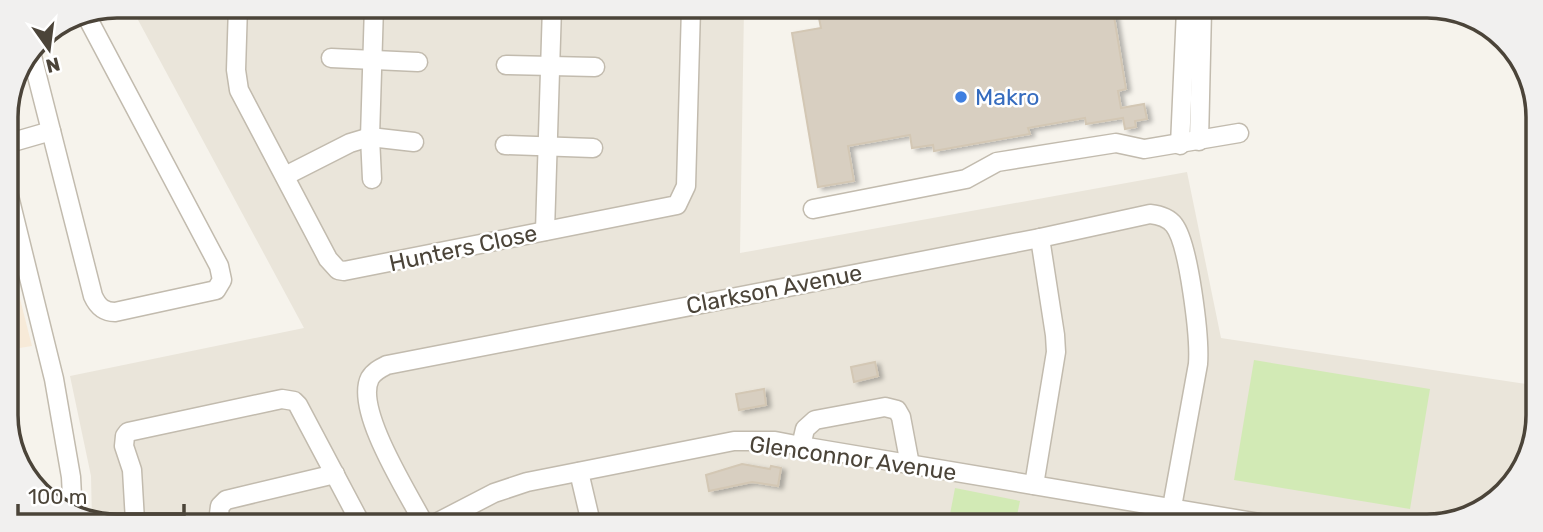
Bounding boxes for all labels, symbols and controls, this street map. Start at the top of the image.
north arrow [14,14,84,84]
text: N [44,52,62,78]
place label: Makro [975,83,1040,111]
marker: Makro [953,89,969,105]
street label: Hunters Close [386,219,540,277]
street label: Clarkson Avenue [684,258,864,320]
street label: Glenconnor Avenue [748,430,958,486]
scale bar [18,472,184,516]
text: 100 m [28,484,87,509]

